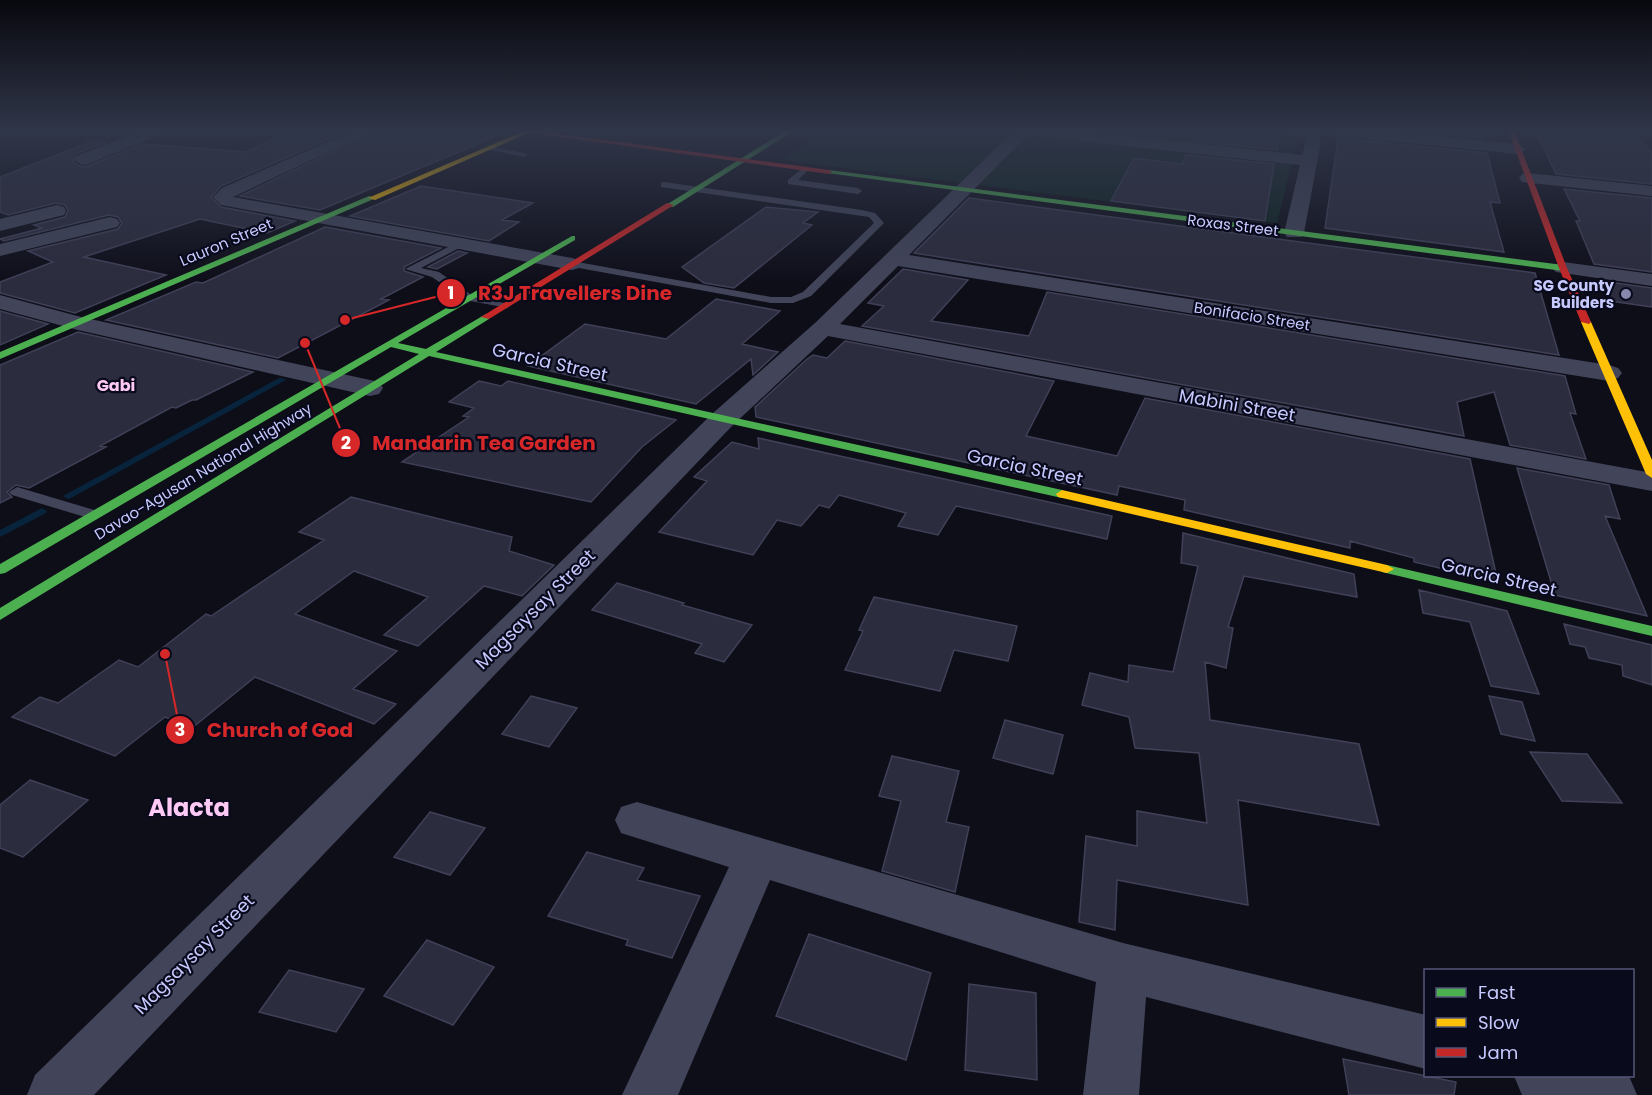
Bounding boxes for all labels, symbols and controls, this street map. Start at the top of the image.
street label: Roxas Street [1186,209,1280,241]
street label: Lauron Street [176,213,276,271]
callout: R3J Travellers Dine [436,274,684,312]
place label: SG County Builders [1533,275,1615,313]
text: R3J Travellers Dine [478,279,672,307]
text: 1 [448,280,454,305]
marker: SG County Builders [1619,287,1633,301]
street label: Bonifacio Street [1192,296,1312,336]
street label: Garcia Street [490,337,610,387]
district label: Gabi [97,374,135,397]
street label: Mabini Street [1177,382,1297,428]
street label: Davao-Agusan National Highway [90,397,316,544]
callout: Mandarin Tea Garden [331,424,608,462]
text: Mandarin Tea Garden [372,429,596,457]
text: 2 [341,430,351,455]
street label: Garcia Street [965,443,1085,491]
street label: Magsaysay Street [469,543,601,675]
street label: Garcia Street [1439,552,1559,602]
callout: Church of God [165,711,365,749]
text: Church of God [207,716,353,744]
text: 3 [175,717,185,742]
district label: Alacta [148,791,230,824]
street label: Magsaysay Street [128,888,260,1020]
legend [1424,969,1634,1077]
text: Fast [1478,980,1515,1005]
text: Slow [1478,1010,1520,1035]
text: Jam [1478,1040,1518,1065]

